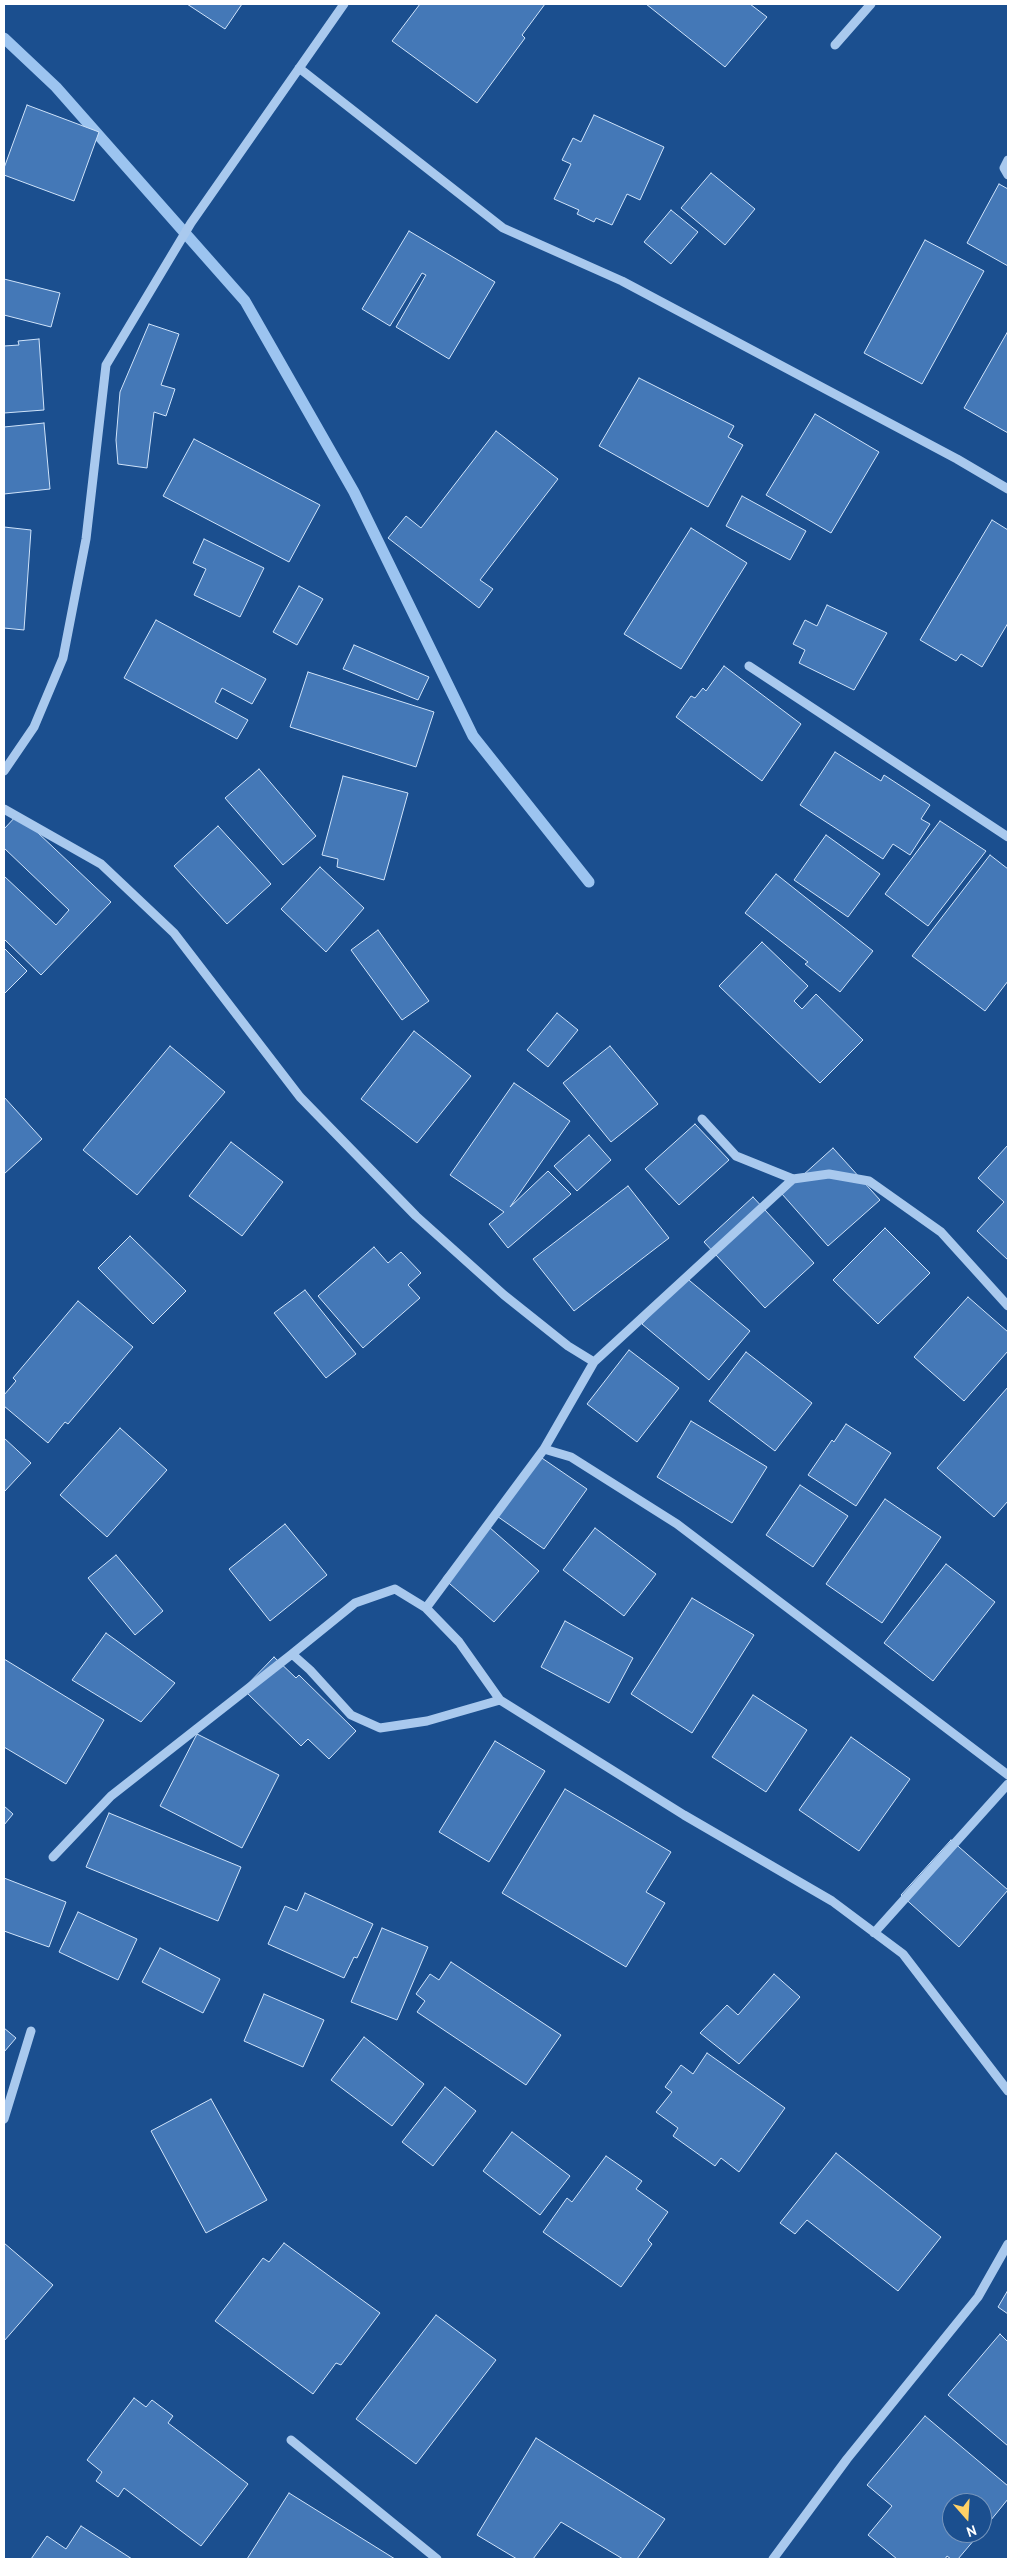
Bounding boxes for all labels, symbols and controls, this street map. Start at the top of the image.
north arrow [942,2493,992,2543]
text: N [964,2521,979,2541]

